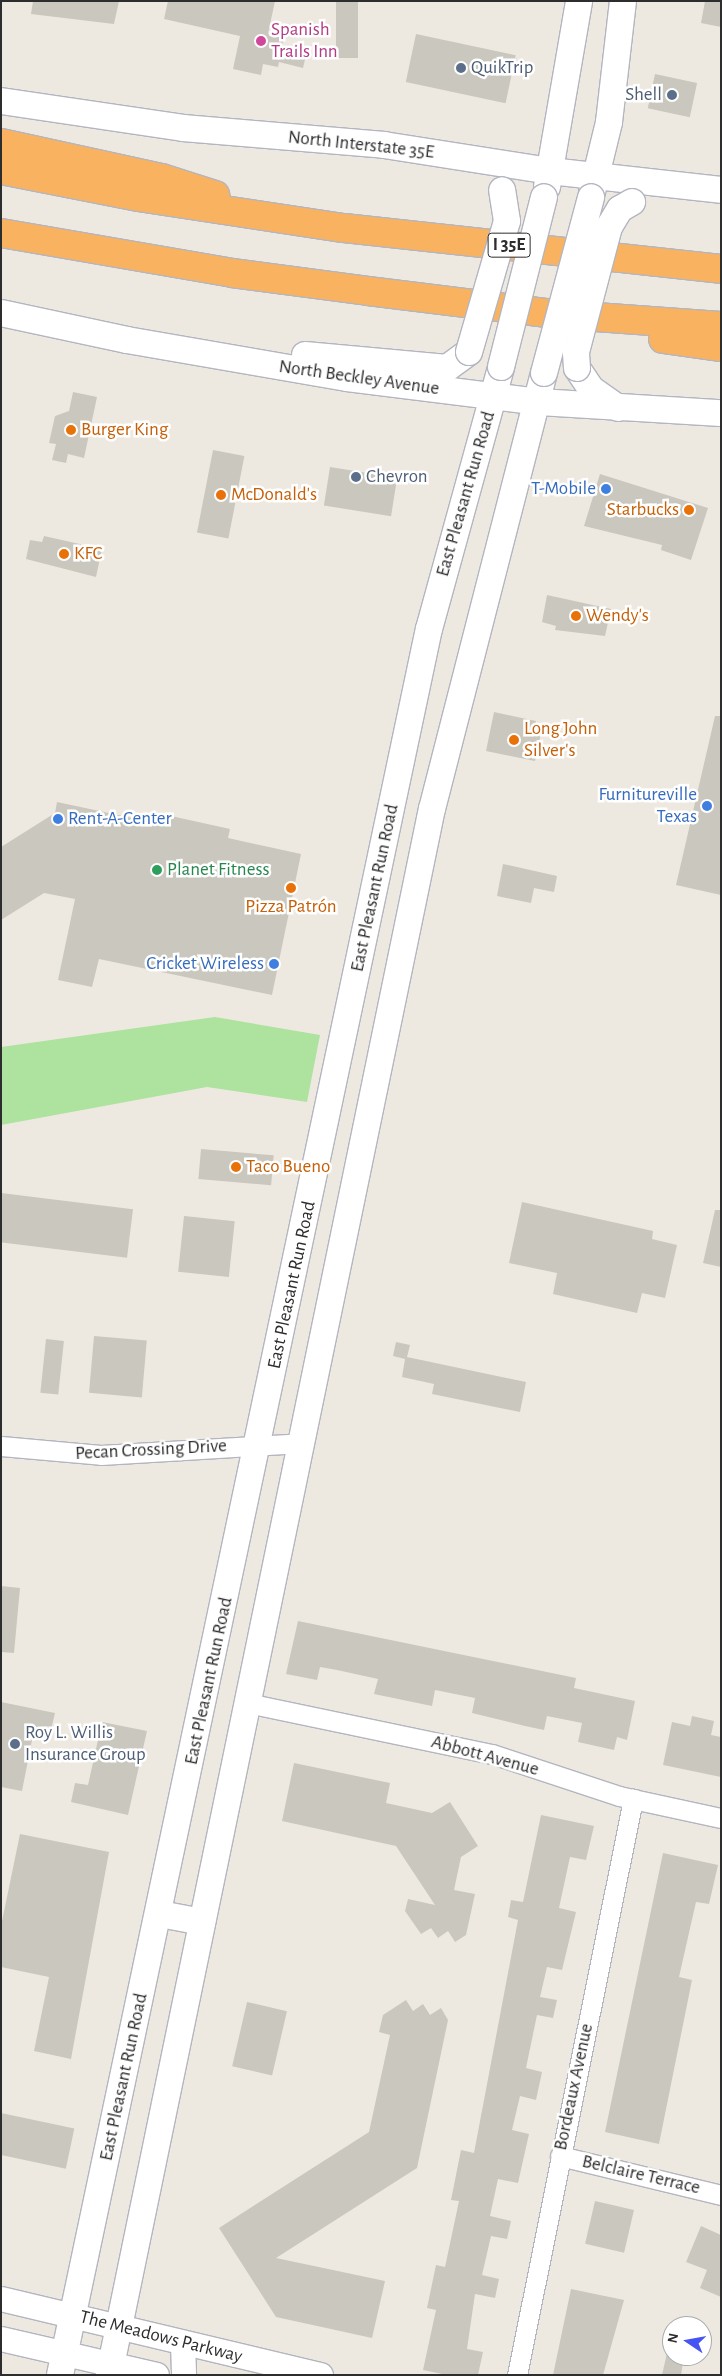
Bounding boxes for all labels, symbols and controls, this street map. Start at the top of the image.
place label: Spanish Trails Inn [271,19,338,63]
marker: Spanish Trails Inn [255,35,267,47]
place label: QuikTrip [471,57,533,79]
marker: QuikTrip [455,62,467,74]
place label: Shell [625,84,662,106]
marker: Shell [666,89,678,101]
street label: North Interstate 35E [287,126,435,164]
road number: I 35E [486,230,532,260]
street label: North Beckley Avenue [277,355,441,401]
street label: East Pleasant Run Road [431,409,501,579]
place label: Burger King [81,419,168,441]
marker: Burger King [65,424,77,436]
place label: Chevron [366,466,428,488]
marker: Chevron [350,471,362,483]
place label: T-Mobile [531,478,596,500]
marker: T-Mobile [600,483,612,495]
place label: McDonald's [231,484,317,506]
marker: McDonald's [215,489,227,501]
place label: Starbucks [607,499,679,521]
marker: Starbucks [683,504,695,516]
place label: KFC [74,543,102,565]
marker: KFC [58,548,70,560]
place label: Wendy's [586,605,649,627]
marker: Wendy's [570,610,582,622]
place label: Long John Silver's [524,718,597,762]
marker: Long John Silver's [508,734,520,746]
place label: Furnitureville Texas [598,784,697,828]
marker: Furnitureville Texas [701,800,713,812]
street label: East Pleasant Run Road [346,802,404,974]
place label: Rent-A-Center [68,808,172,830]
marker: Rent-A-Center [52,813,64,825]
place label: Planet Fitness [167,859,269,881]
marker: Planet Fitness [151,864,163,876]
marker: Pizza Patrón [285,882,297,894]
place label: Pizza Patrón [245,896,337,918]
place label: Cricket Wireless [146,953,264,975]
marker: Cricket Wireless [268,958,280,970]
place label: Taco Bueno [246,1156,330,1178]
marker: Taco Bueno [230,1161,242,1173]
street label: East Pleasant Run Road [263,1199,321,1371]
street label: Pecan Crossing Drive [75,1435,227,1465]
street label: East Pleasant Run Road [180,1595,238,1767]
place label: Roy L. Willis Insurance Group [25,1722,146,1766]
street label: Abbott Avenue [429,1731,541,1781]
marker: Roy L. Willis Insurance Group [9,1738,21,1750]
street label: East Pleasant Run Road [95,1991,153,2163]
street label: Bordeaux Avenue [549,2021,599,2153]
street label: Belclaire Terrace [580,2150,702,2200]
street label: The Meadows Parkway [77,2306,245,2368]
north arrow [662,2316,712,2366]
text: N [665,2332,681,2344]

